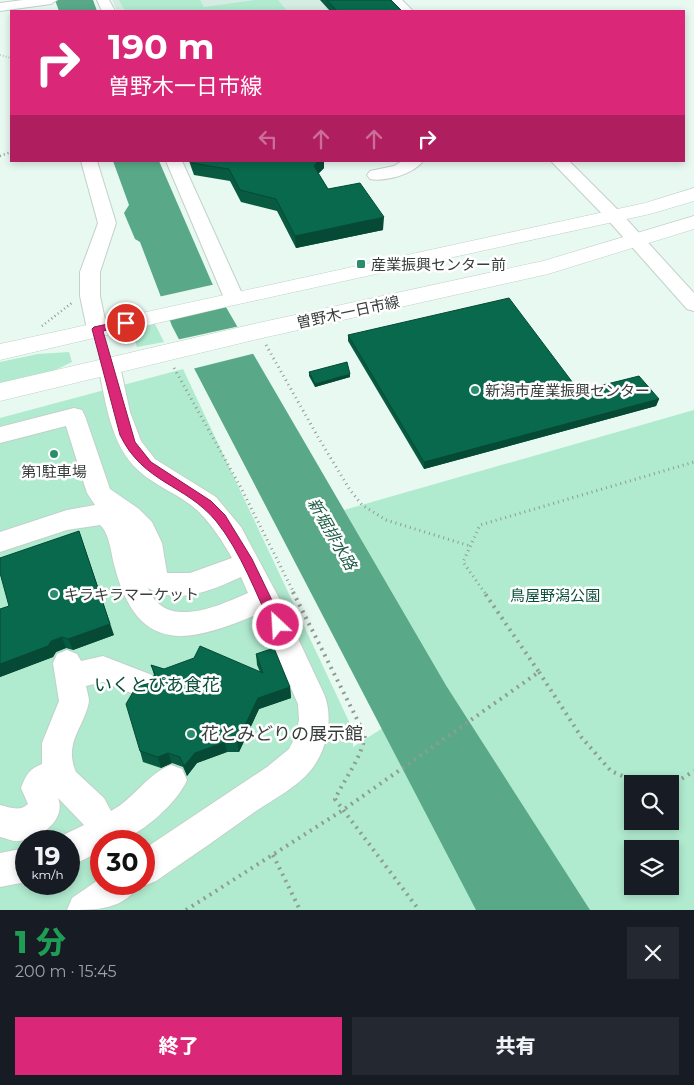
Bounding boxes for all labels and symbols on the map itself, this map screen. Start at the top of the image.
place label: 産業振興センター前 [371,255,506,274]
marker: 産業振興センター前 [355,258,367,270]
street label: 曽野木一日市線 [295,292,401,332]
pin [105,302,147,344]
place label: 新潟市産業振興センター [485,381,650,400]
marker: 新潟市産業振興センター [469,384,481,396]
marker: 第1駐車場 [48,448,60,460]
place label: 第1駐車場 [21,462,87,481]
water label: 新堀排水路 [304,495,361,575]
place label: キラキラマーケット [64,585,199,604]
park label: 鳥屋野潟公園 [510,586,600,605]
marker: キラキラマーケット [48,588,60,600]
position arrow [251,598,303,650]
park label: いくとぴあ食花 [94,674,220,696]
place label: 花とみどりの展示館 [201,723,363,745]
marker: 花とみどりの展示館 [185,728,197,740]
speed limit sign: 30 [90,830,155,895]

